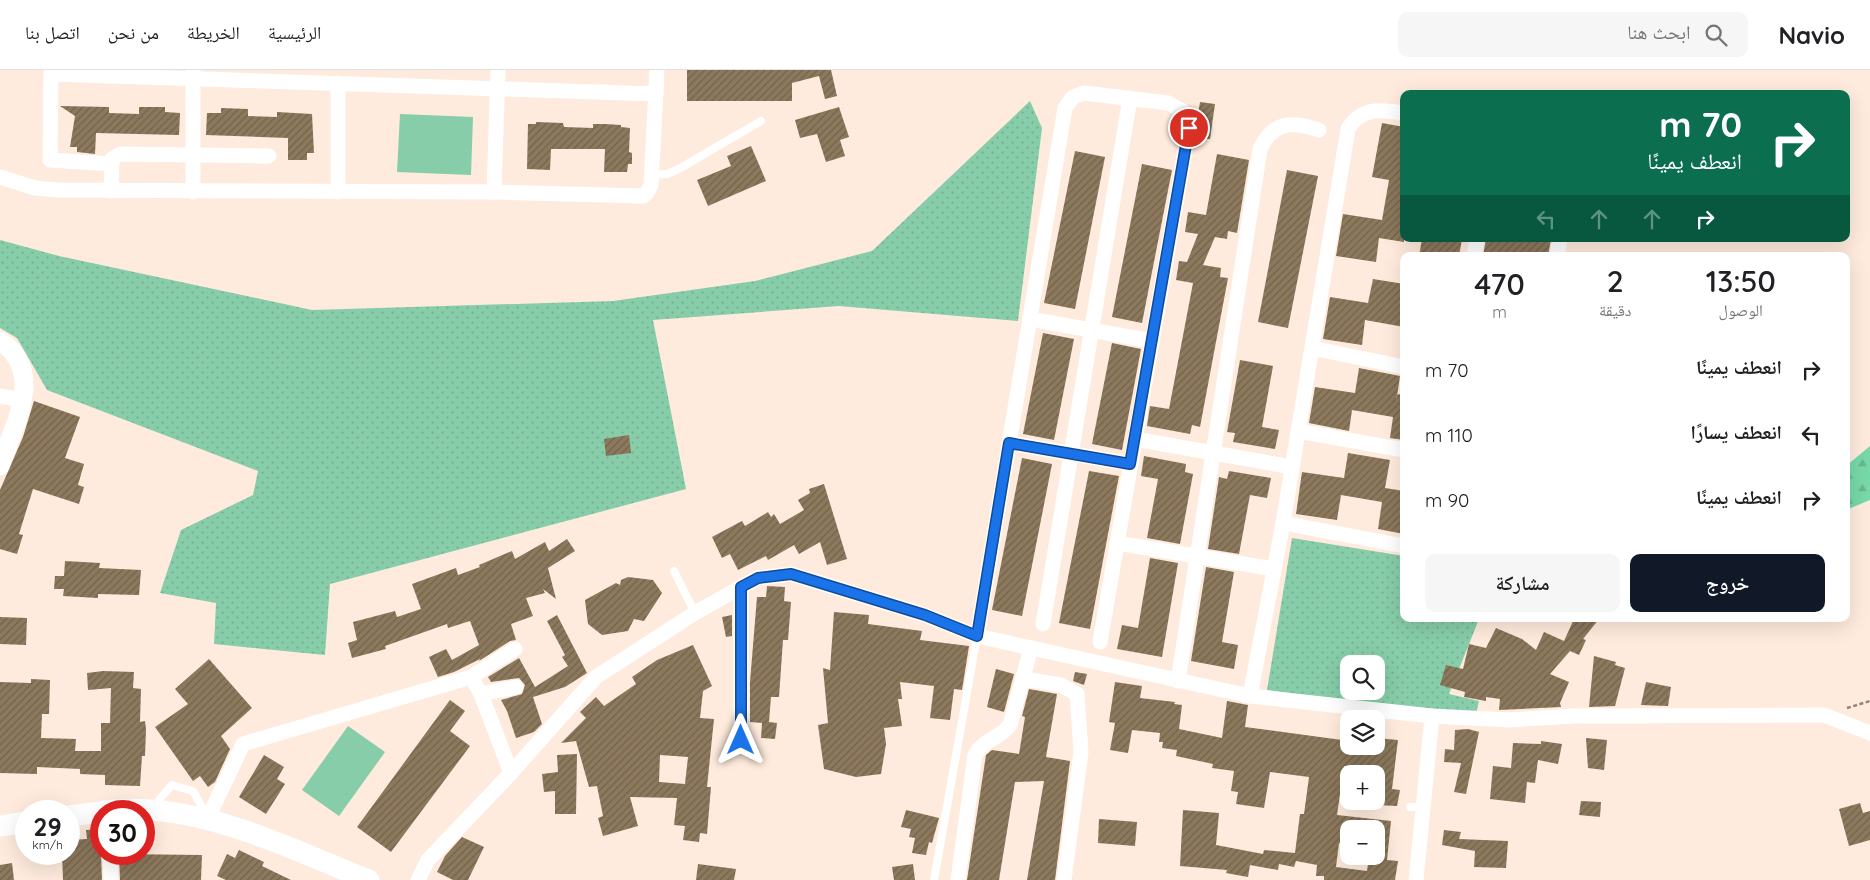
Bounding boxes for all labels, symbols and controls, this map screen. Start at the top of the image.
search box [1398,12,1748,57]
text: ابحث هنا [1627,20,1690,44]
text: Navio [1778,20,1845,50]
text: اتصل بنا [25,21,80,44]
text: من نحن [108,21,159,44]
text: الخريطة [187,21,240,44]
text: الرئيسية [268,21,321,44]
icon: search [1702,21,1730,49]
text: 70 m [1659,102,1742,146]
pin [1168,107,1210,149]
icon: right [1760,110,1825,175]
icon: arrive [1175,114,1203,142]
text: انعطف يمينًا [1647,147,1742,175]
icon: left [1532,205,1560,233]
icon: ahead [1585,205,1613,233]
icon: ahead [1638,205,1666,233]
icon: right [1691,205,1719,233]
text: 2 [1607,262,1624,300]
text: 13:50 [1706,262,1776,300]
text: 470 [1474,265,1525,303]
text: دقيقة [1599,300,1632,320]
text: الوصول [1719,300,1763,320]
text: m [1492,302,1507,322]
text: انعطف يمينًا [1696,355,1782,379]
icon: right [1797,356,1825,384]
text: 70 m [1425,358,1469,382]
text: انعطف يسارًا [1691,420,1782,444]
icon: left [1797,421,1825,449]
text: 110 m [1425,423,1473,447]
text: انعطف يمينًا [1696,485,1782,509]
icon: right [1797,486,1825,514]
text: 90 m [1425,488,1469,512]
button: مشاركة [1425,554,1620,612]
button: خروج [1630,554,1825,612]
map controls [1340,655,1385,865]
button: search [1340,655,1385,700]
button: layers [1340,710,1385,755]
position arrow [714,713,766,765]
button: + [1340,765,1385,810]
speed limit sign: 30 [90,800,155,865]
text: 29 [33,811,62,842]
button: − [1340,820,1385,865]
text: km/h [32,837,63,852]

